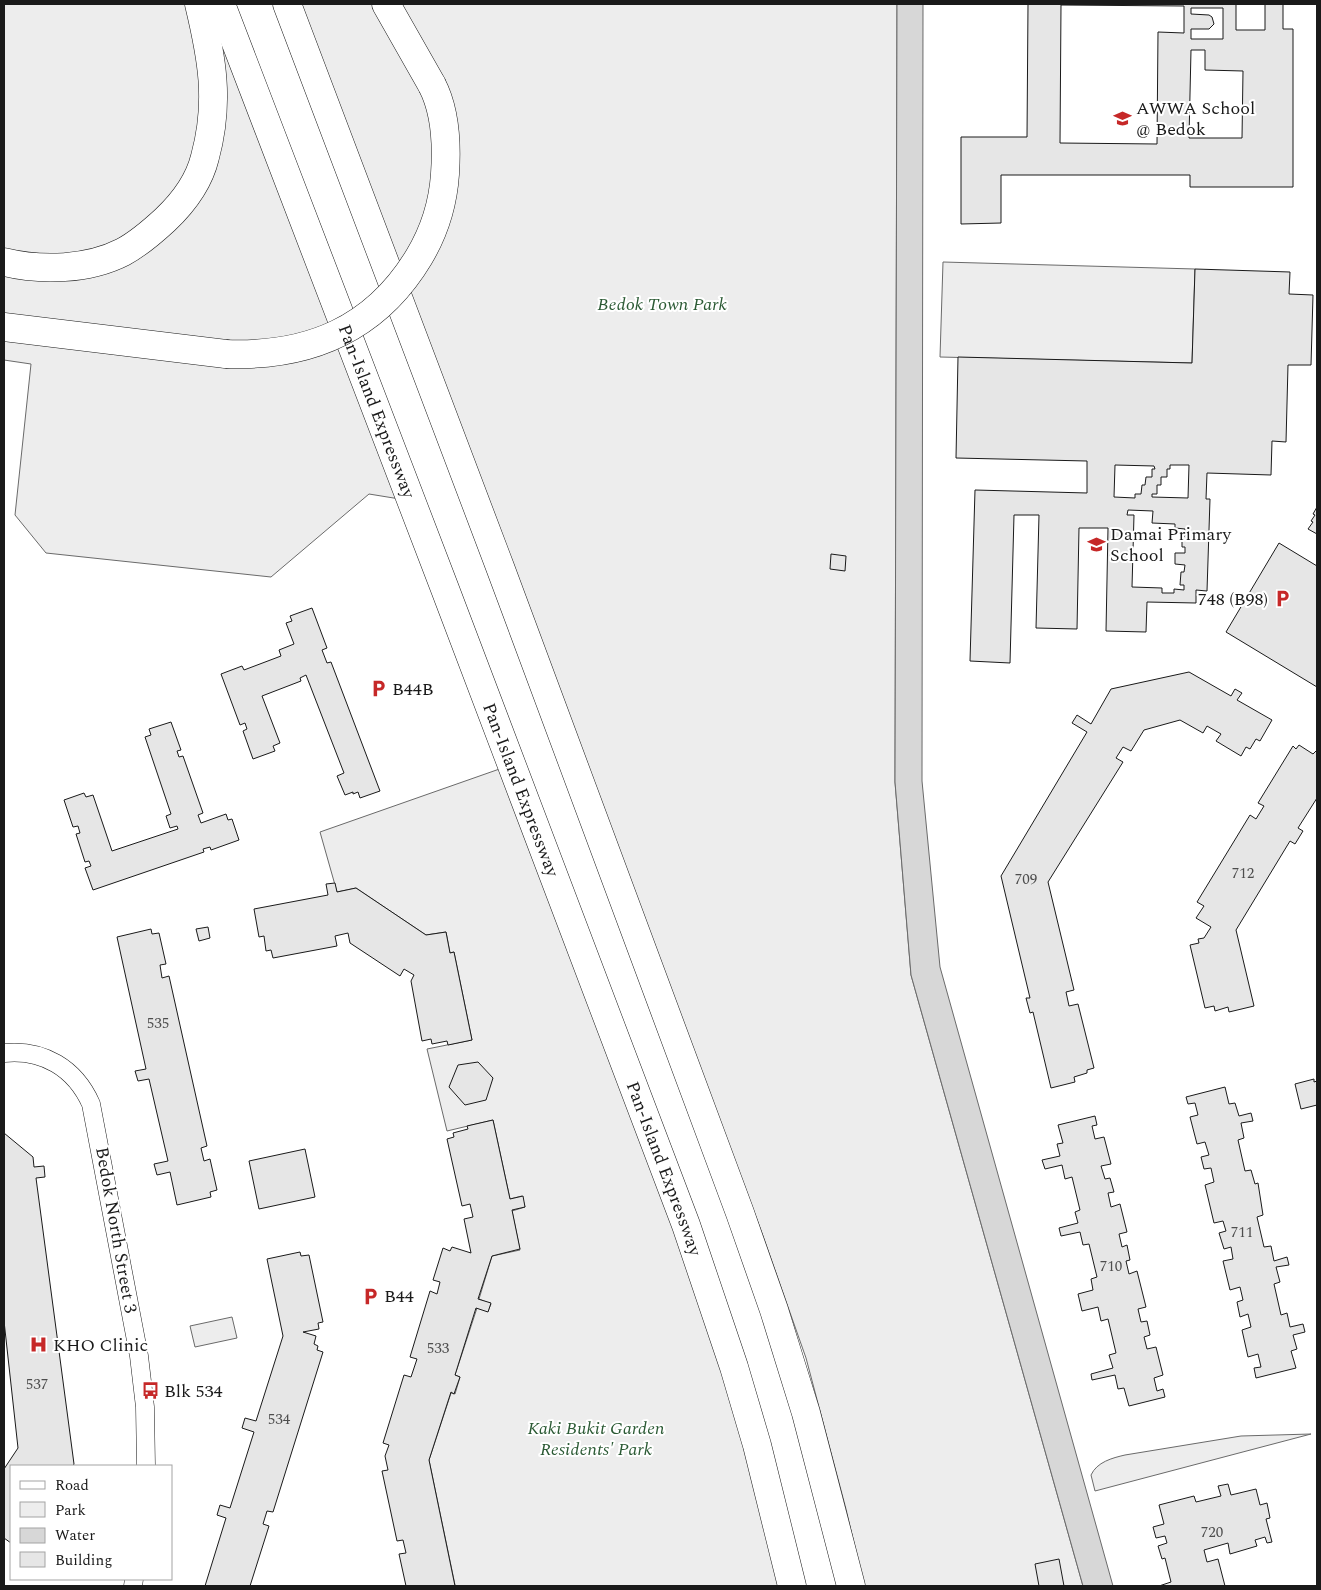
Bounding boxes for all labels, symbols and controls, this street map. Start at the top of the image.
place label: AWWA School @ Bedok [1136,95,1255,143]
school or university icon: AWWA School @ Bedok [1112,108,1132,128]
park label: Bedok Town Park [597,291,727,318]
street label: Pan-Island Expressway [331,320,423,503]
place label: Damai Primary School [1110,521,1232,569]
school or university icon: Damai Primary School [1086,534,1106,554]
place label: 748 (B98) [1198,586,1268,613]
parking icon: 748 (B98) [1272,589,1292,609]
place label: B44B [392,676,434,703]
parking icon: B44B [368,679,388,699]
street label: Pan-Island Expressway [476,699,567,882]
house number: 712 [1232,862,1254,885]
house number: 709 [1015,868,1037,891]
house number: 535 [147,1012,169,1035]
street label: Pan-Island Expressway [619,1077,709,1261]
street label: Bedok North Street 3 [88,1145,144,1315]
house number: 711 [1231,1221,1253,1244]
house number: 710 [1100,1255,1122,1278]
place label: B44 [384,1283,414,1310]
parking icon: B44 [360,1286,380,1306]
place label: KHO Clinic [53,1332,148,1359]
hospital icon: KHO Clinic [29,1335,49,1355]
house number: 533 [427,1337,450,1360]
house number: 537 [26,1373,48,1396]
place label: Blk 534 [164,1378,223,1405]
bus stop icon: Blk 534 [140,1381,160,1401]
house number: 534 [268,1408,291,1431]
park label: Kaki Bukit Garden Residents' Park [527,1415,665,1463]
legend [10,1465,172,1580]
text: Road [55,1474,89,1497]
text: Park [55,1499,86,1522]
house number: 720 [1201,1521,1223,1544]
text: Water [55,1524,95,1547]
text: Building [55,1549,112,1572]

